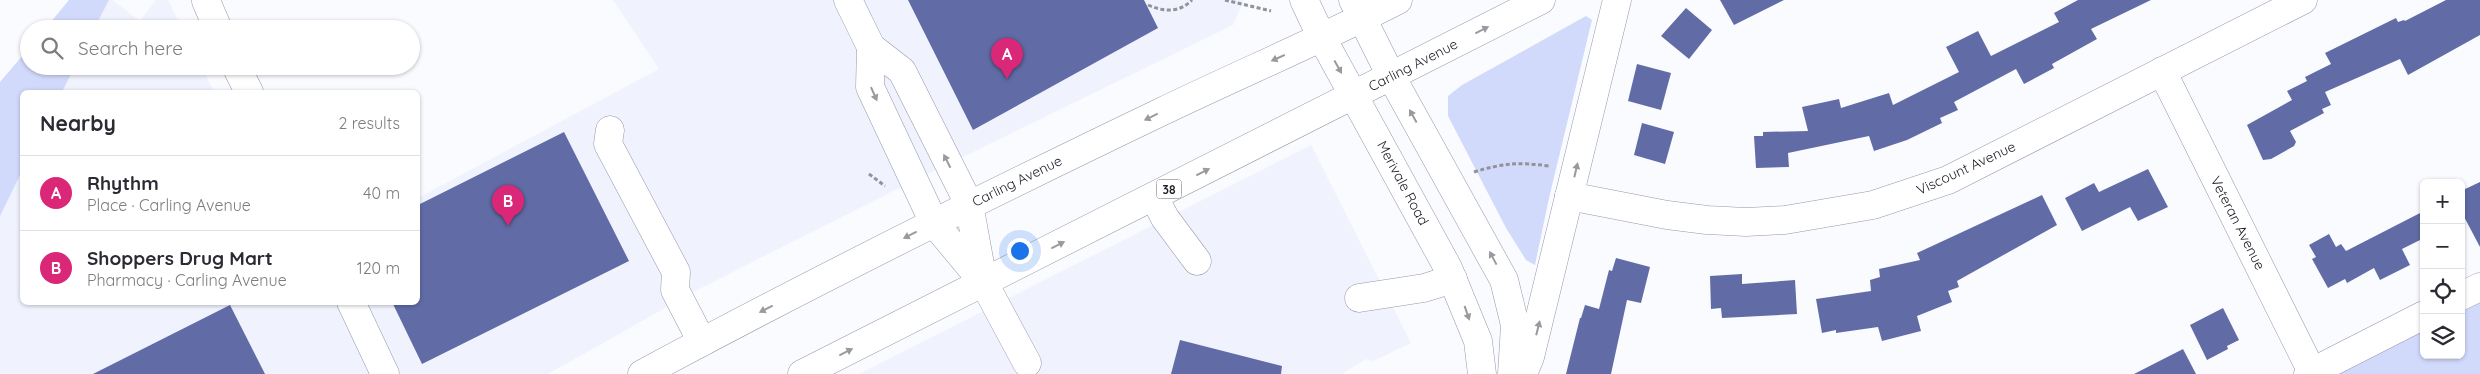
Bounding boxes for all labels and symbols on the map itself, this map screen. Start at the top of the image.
one-way arrow [1474,26,1489,34]
street label: Carling Avenue [1365,35,1461,95]
pin: A [991,38,1023,79]
one-way arrow [1271,55,1285,63]
one-way arrow [1334,60,1342,74]
one-way arrow [869,87,878,102]
one-way arrow [1409,109,1418,123]
one-way arrow [1144,113,1158,121]
street label: Viscount Avenue [1914,137,2018,199]
street label: Merivale Road [1373,138,1433,228]
street label: Carling Avenue [969,151,1065,211]
one-way arrow [943,153,951,168]
one-way arrow [1572,162,1580,177]
one-way arrow [1196,168,1210,176]
street label: Veteran Avenue [2207,173,2269,273]
road number: 38 [1156,180,1182,198]
pin: B [492,185,524,226]
one-way arrow [903,231,918,239]
your location [1007,238,1033,264]
one-way arrow [1051,241,1066,249]
one-way arrow [1489,251,1497,265]
one-way arrow [759,305,773,313]
one-way arrow [1464,306,1471,321]
one-way arrow [1534,320,1542,335]
one-way arrow [839,348,853,356]

